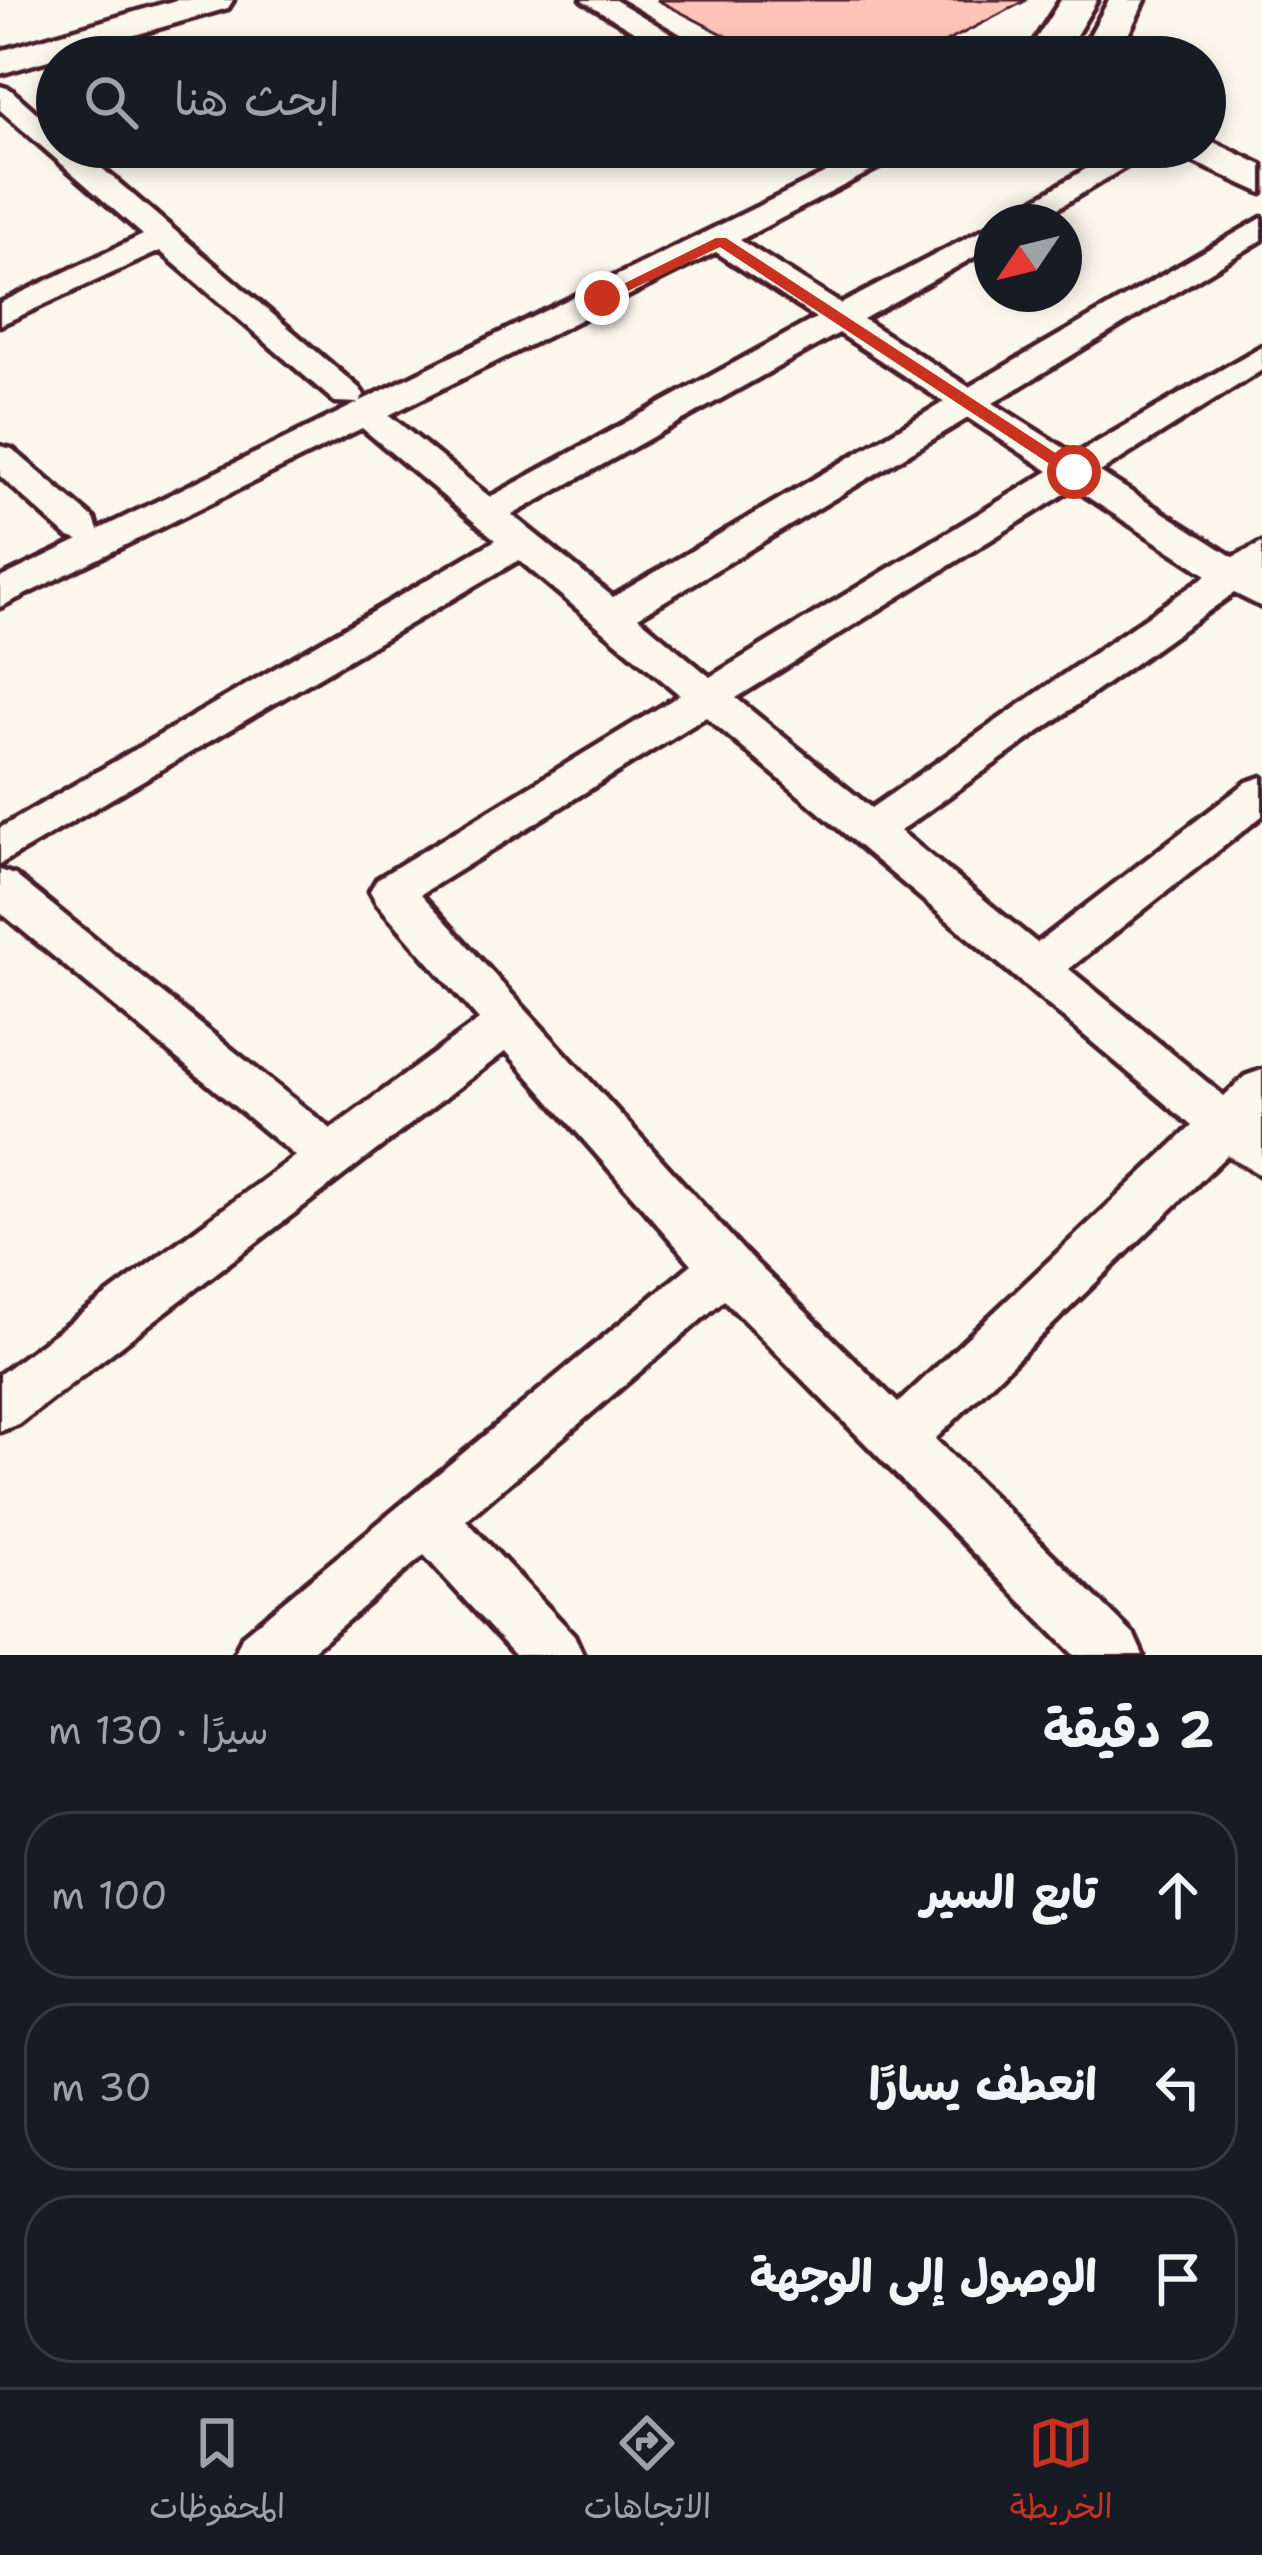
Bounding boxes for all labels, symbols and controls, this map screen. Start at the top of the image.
search box [36,36,1226,168]
icon: search [78,69,144,135]
text: ابحث هنا [174,69,340,129]
north arrow [974,204,1082,312]
route end [575,271,629,325]
route start [1047,445,1101,499]
text: 2 دقيقة [1043,1695,1214,1763]
text: سيرًا · 130 m [48,1704,269,1756]
text: تابع السير [921,1862,1097,1922]
icon: ahead [1145,1862,1211,1928]
text: 100 m [51,1869,168,1921]
text: انعطف يسارًا [869,2054,1097,2114]
icon: left [1145,2054,1211,2120]
text: 30 m [51,2061,152,2113]
text: الوصول إلى الوجهة [750,2246,1097,2306]
icon: arrive [1145,2246,1211,2312]
tab: المحفوظات [149,2410,285,2536]
tab: الاتجاهات [584,2410,711,2536]
tab: الخريطة [1010,2410,1113,2536]

